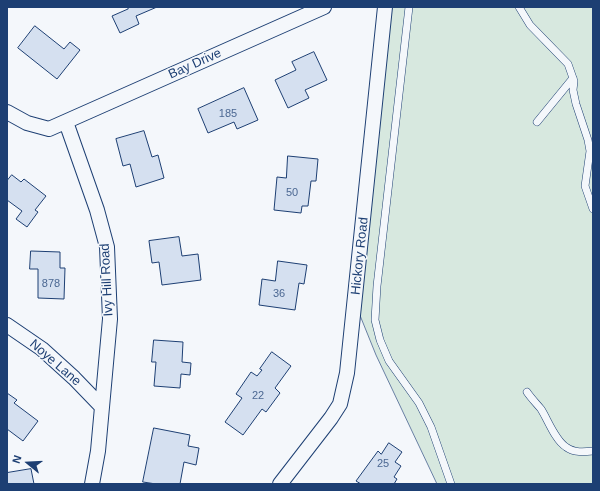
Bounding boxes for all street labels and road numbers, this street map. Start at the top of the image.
street label: Bay Drive [166,45,224,83]
street label: Hickory Road [348,216,372,296]
street label: Ivy Hill Road [97,243,117,317]
street label: Noye Lane [26,336,84,390]

